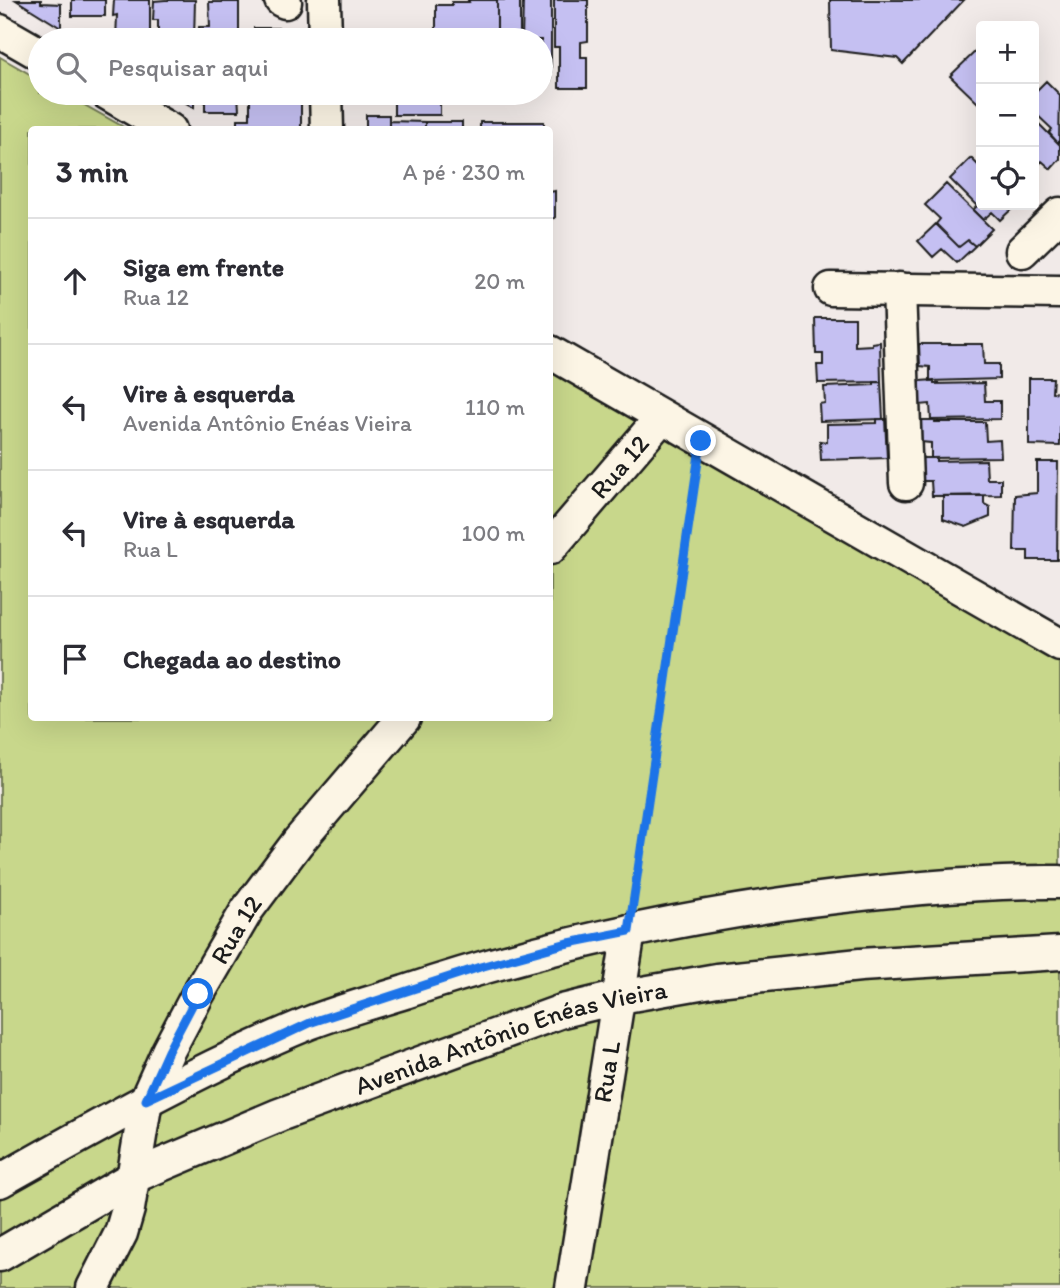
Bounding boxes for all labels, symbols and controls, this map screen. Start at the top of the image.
map controls [976,21,1039,210]
button: + [976,21,1039,84]
search box [28,28,553,105]
icon: search [52,48,90,86]
text: Pesquisar aqui [108,51,269,83]
button: − [976,84,1039,147]
button: locate [976,147,1039,210]
text: 3 min [56,153,128,190]
text: A pé · 230 m [403,158,525,186]
text: Siga em frente [123,251,284,283]
icon: ahead [56,262,94,300]
text: 20 m [474,267,525,295]
text: Rua 12 [123,283,189,311]
text: Vire à esquerda [123,377,295,409]
icon: left [56,388,94,426]
text: 110 m [465,393,525,421]
text: Avenida Antônio Enéas Vieira [123,409,412,437]
route end [685,425,716,456]
street label: Rua 12 [583,428,656,505]
text: Vire à esquerda [123,503,295,535]
icon: left [56,514,94,552]
text: 100 m [461,519,525,547]
text: Rua L [123,535,178,563]
icon: arrive [56,640,94,678]
text: Chegada ao destino [123,643,341,675]
street label: Rua 12 [203,888,269,970]
street label: Avenida Antônio Enéas Vieira [350,973,670,1102]
route start [182,978,213,1009]
street label: Rua L [586,1039,627,1105]

